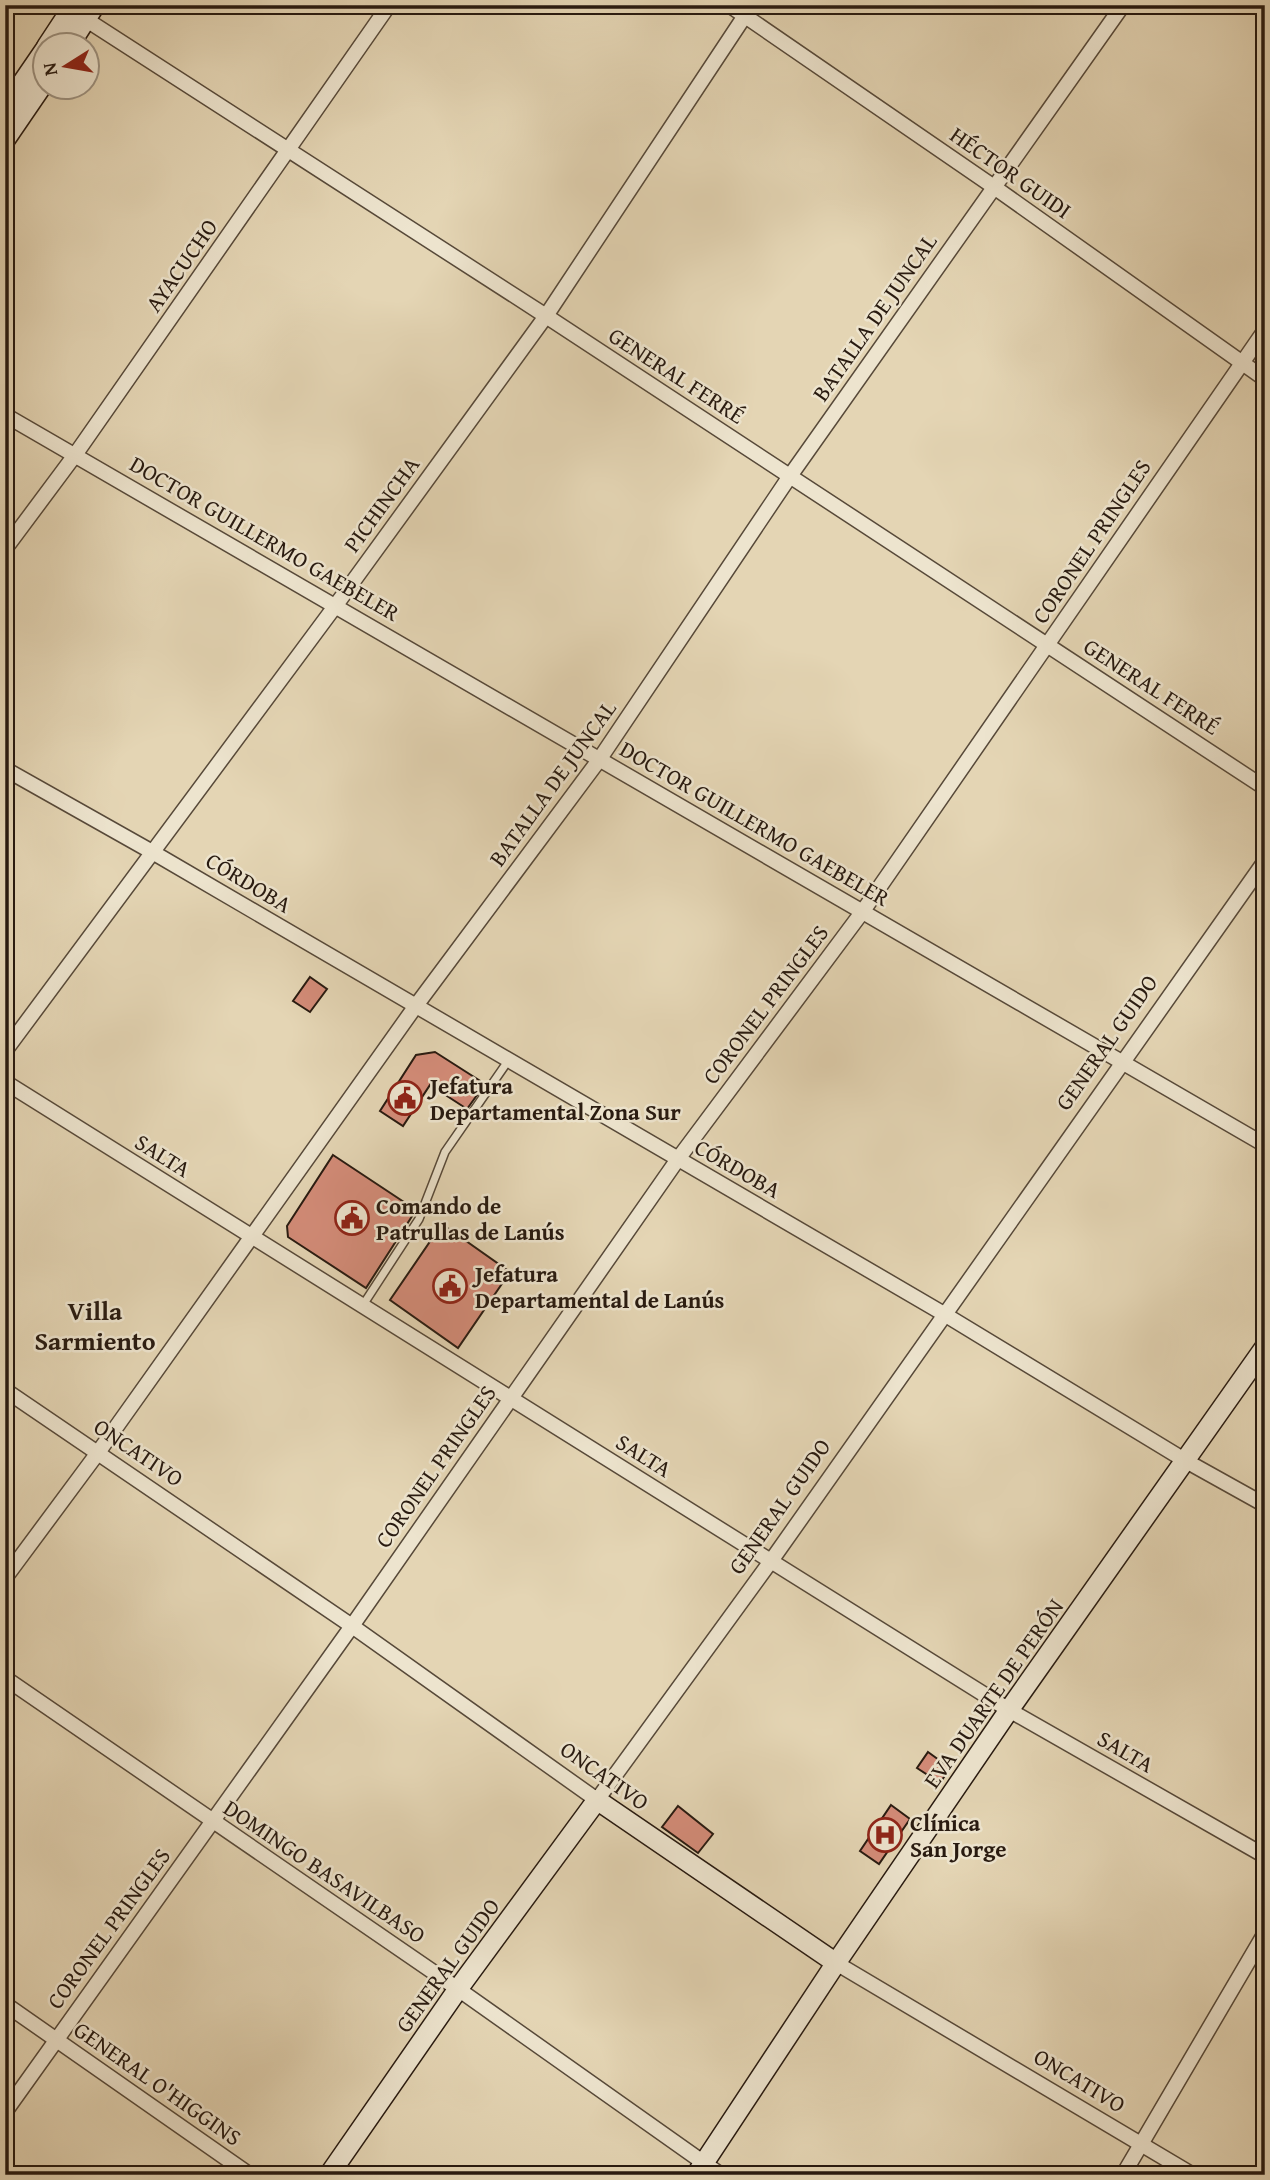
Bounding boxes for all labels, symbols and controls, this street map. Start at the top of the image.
north arrow [32,32,102,102]
text: N [34,60,64,78]
street label: HÉCTOR GUIDI [944,118,1078,226]
street label: AYACUCHO [137,212,225,318]
street label: BATALLA DE JUNCAL [804,226,944,408]
street label: GENERAL FERRÉ [602,319,752,431]
street label: DOCTOR GUILLERMO GAEBELER [124,447,407,629]
street label: PICHINCHA [335,449,427,559]
street label: CORONEL PRINGLES [1024,452,1158,630]
street label: GENERAL FERRÉ [1077,630,1227,742]
street label: BATALLA DE JUNCAL [480,693,624,873]
street label: DOCTOR GUILLERMO GAEBELER [614,732,897,914]
street label: CÓRDOBA [200,843,298,921]
street label: CORONEL PRINGLES [694,917,836,1091]
street label: GENERAL GUIDO [1047,967,1165,1117]
place label: Jefatura Departamental Zona Sur [426,1069,681,1128]
public building icon: Jefatura Departamental Zona Sur [386,1079,424,1117]
street label: SALTA [129,1125,197,1185]
street label: CÓRDOBA [689,1130,787,1206]
place label: Comando de Patrullas de Lanús [376,1189,565,1248]
public building icon: Comando de Patrullas de Lanús [333,1199,371,1237]
place label: Jefatura Departamental de Lanús [471,1257,725,1316]
public building icon: Jefatura Departamental de Lanús [431,1267,469,1305]
district label: Villa Sarmiento [34,1291,156,1360]
street label: CORONEL PRINGLES [366,1378,504,1554]
street label: ONCATIVO [88,1410,190,1494]
street label: SALTA [610,1425,678,1485]
street label: GENERAL GUIDO [720,1431,838,1581]
street label: EVA DUARTE DE PERÓN [915,1592,1071,1794]
street label: SALTA [1092,1722,1160,1780]
street label: ONCATIVO [554,1732,656,1818]
street label: DOMINGO BASAVILBASO [217,1791,433,1951]
place label: Clínica San Jorge [910,1806,1007,1865]
hospital icon: Clínica San Jorge [866,1816,904,1854]
street label: CORONEL PRINGLES [38,1841,178,2015]
street label: GENERAL GUIDO [387,1891,507,2039]
street label: GENERAL O'HIGGINS [67,2013,249,2153]
street label: ONCATIVO [1028,2040,1132,2120]

